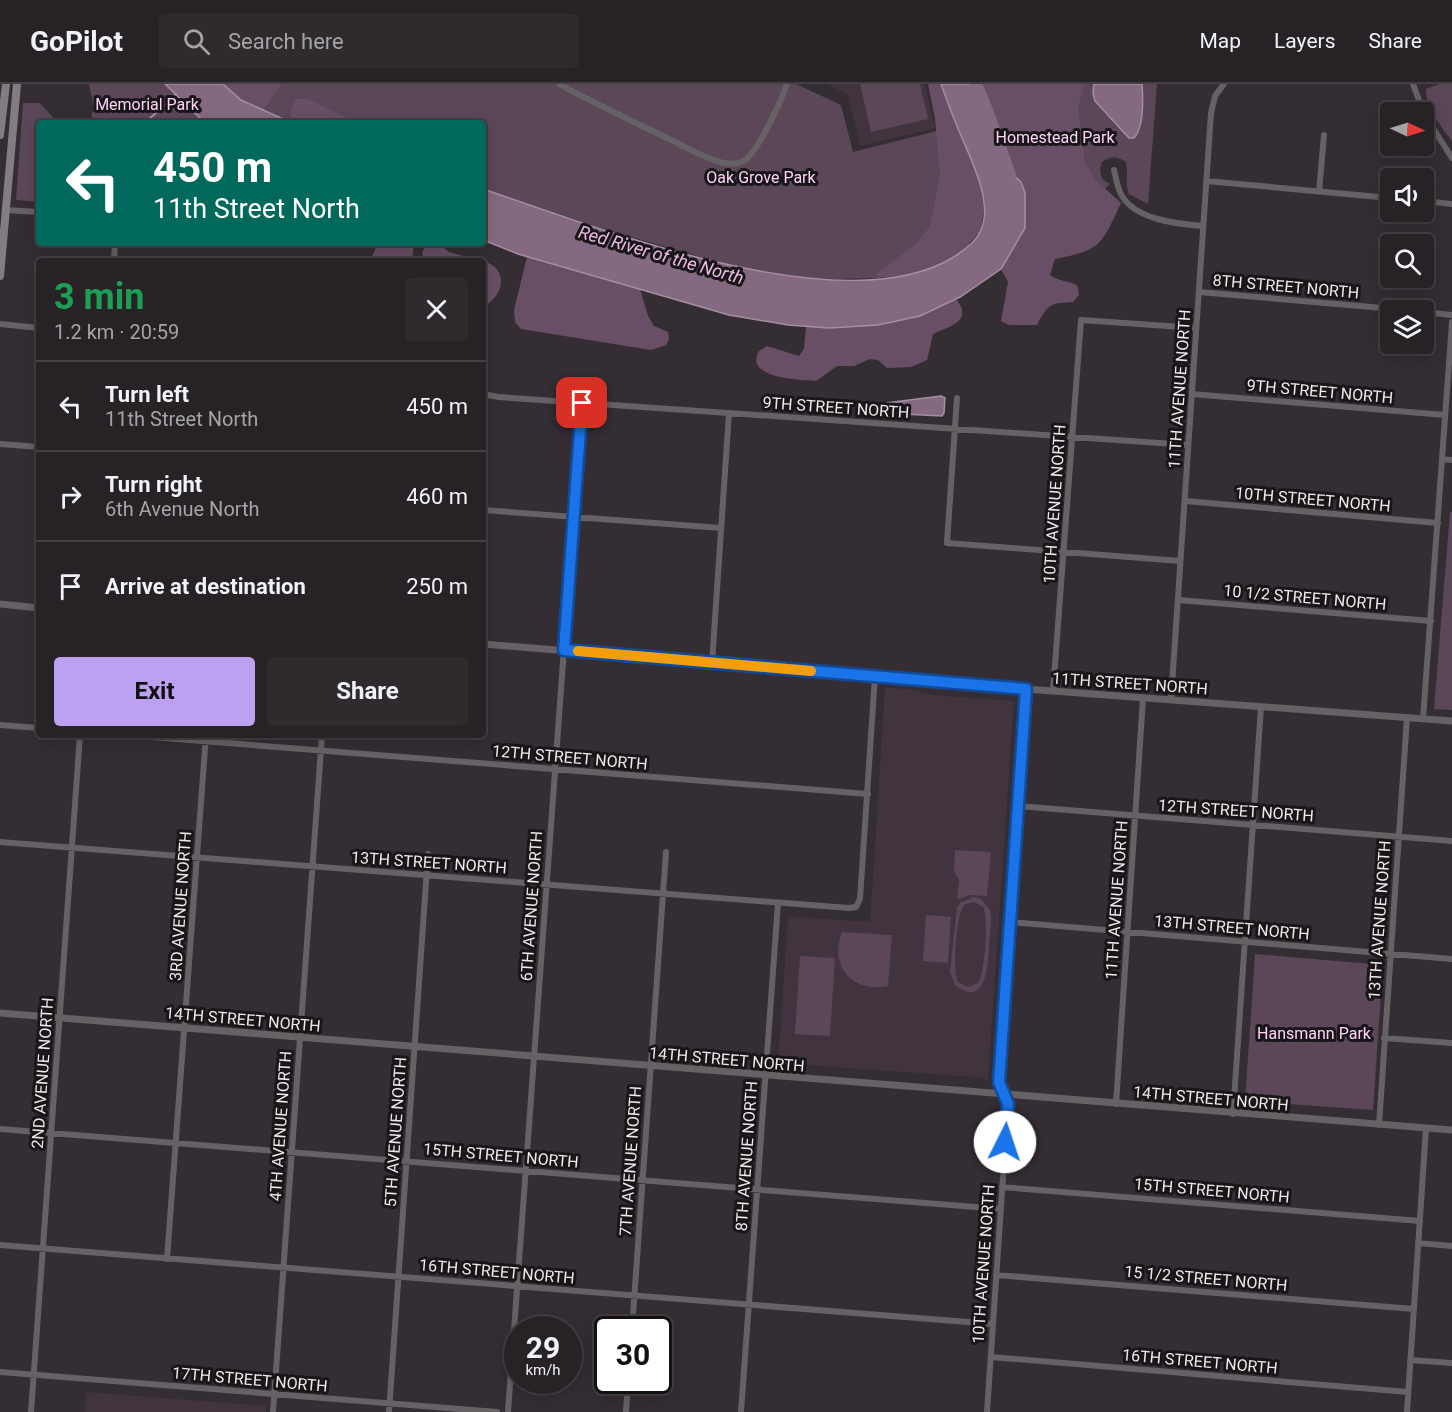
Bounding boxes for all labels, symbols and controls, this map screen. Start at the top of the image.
search box [159,14,579,68]
text: GoPilot [30,25,123,58]
icon: search [180,25,213,58]
text: Search here [228,29,344,54]
text: Map [1199,29,1241,53]
text: Layers [1274,29,1335,53]
text: Share [1368,29,1422,53]
park label: Memorial Park [95,95,200,114]
north arrow [1380,102,1434,156]
map controls [1380,102,1434,354]
park label: Homestead Park [996,128,1115,147]
text: 450 m [153,143,272,192]
icon: left [54,144,132,222]
park label: Oak Grove Park [706,168,817,187]
button: sound [1380,168,1434,222]
text: 11th Street North [153,193,360,225]
water label: Red River of the North [576,221,746,288]
button: search [1380,234,1434,288]
street label: 8TH STREET NORTH [1212,271,1360,302]
text: 3 min [54,276,145,318]
button: close [405,278,468,341]
button: layers [1380,300,1434,354]
street label: 11TH AVENUE NORTH [1164,309,1195,469]
text: 1.2 km · 20:59 [54,320,179,344]
street label: 9TH STREET NORTH [1246,376,1394,407]
pin [556,377,607,428]
text: Turn left [105,382,189,407]
icon: arrive [565,386,598,419]
icon: left [54,390,87,423]
street label: 9TH STREET NORTH [762,393,910,422]
text: 450 m [406,394,468,419]
text: 11th Street North [105,407,258,431]
street label: 10TH AVENUE NORTH [1039,424,1070,584]
text: Turn right [105,472,202,497]
icon: right [54,480,87,513]
street label: 10TH STREET NORTH [1234,483,1391,516]
text: 460 m [406,484,468,509]
text: 6th Avenue North [105,497,260,521]
icon: arrive [54,570,87,603]
text: Arrive at destination [105,574,306,599]
text: 250 m [406,574,468,599]
street label: 10 1/2 STREET NORTH [1223,581,1387,614]
button: Exit [54,657,255,726]
button: Share [267,657,468,726]
street label: 11TH STREET NORTH [1052,669,1208,698]
street label: 12TH STREET NORTH [491,741,648,774]
street label: 12TH STREET NORTH [1158,796,1314,825]
street label: 11TH AVENUE NORTH [1101,820,1132,980]
street label: 6TH AVENUE NORTH [517,830,546,982]
street label: 3RD AVENUE NORTH [166,831,195,981]
street label: 13TH AVENUE NORTH [1364,840,1395,1000]
street label: 13TH STREET NORTH [351,848,507,877]
street label: 13TH STREET NORTH [1153,911,1310,944]
street label: 2ND AVENUE NORTH [28,997,57,1149]
street label: 14TH STREET NORTH [164,1003,321,1036]
park label: Hansmann Park [1257,1024,1372,1043]
street label: 14TH STREET NORTH [648,1043,805,1076]
street label: 4TH AVENUE NORTH [266,1050,295,1202]
street label: 5TH AVENUE NORTH [381,1056,410,1208]
street label: 8TH AVENUE NORTH [732,1080,761,1232]
street label: 14TH STREET NORTH [1132,1082,1289,1115]
street label: 7TH AVENUE NORTH [616,1085,645,1237]
position arrow [973,1110,1037,1174]
street label: 15TH STREET NORTH [422,1139,579,1172]
street label: 15TH STREET NORTH [1133,1174,1290,1207]
street label: 10TH AVENUE NORTH [968,1184,999,1344]
street label: 16TH STREET NORTH [418,1255,575,1288]
street label: 15 1/2 STREET NORTH [1124,1262,1288,1295]
speed limit sign: 30 [594,1316,672,1394]
text: 29 [526,1330,560,1365]
street label: 16TH STREET NORTH [1121,1345,1278,1378]
text: km/h [525,1361,561,1379]
street label: 17TH STREET NORTH [171,1363,328,1396]

